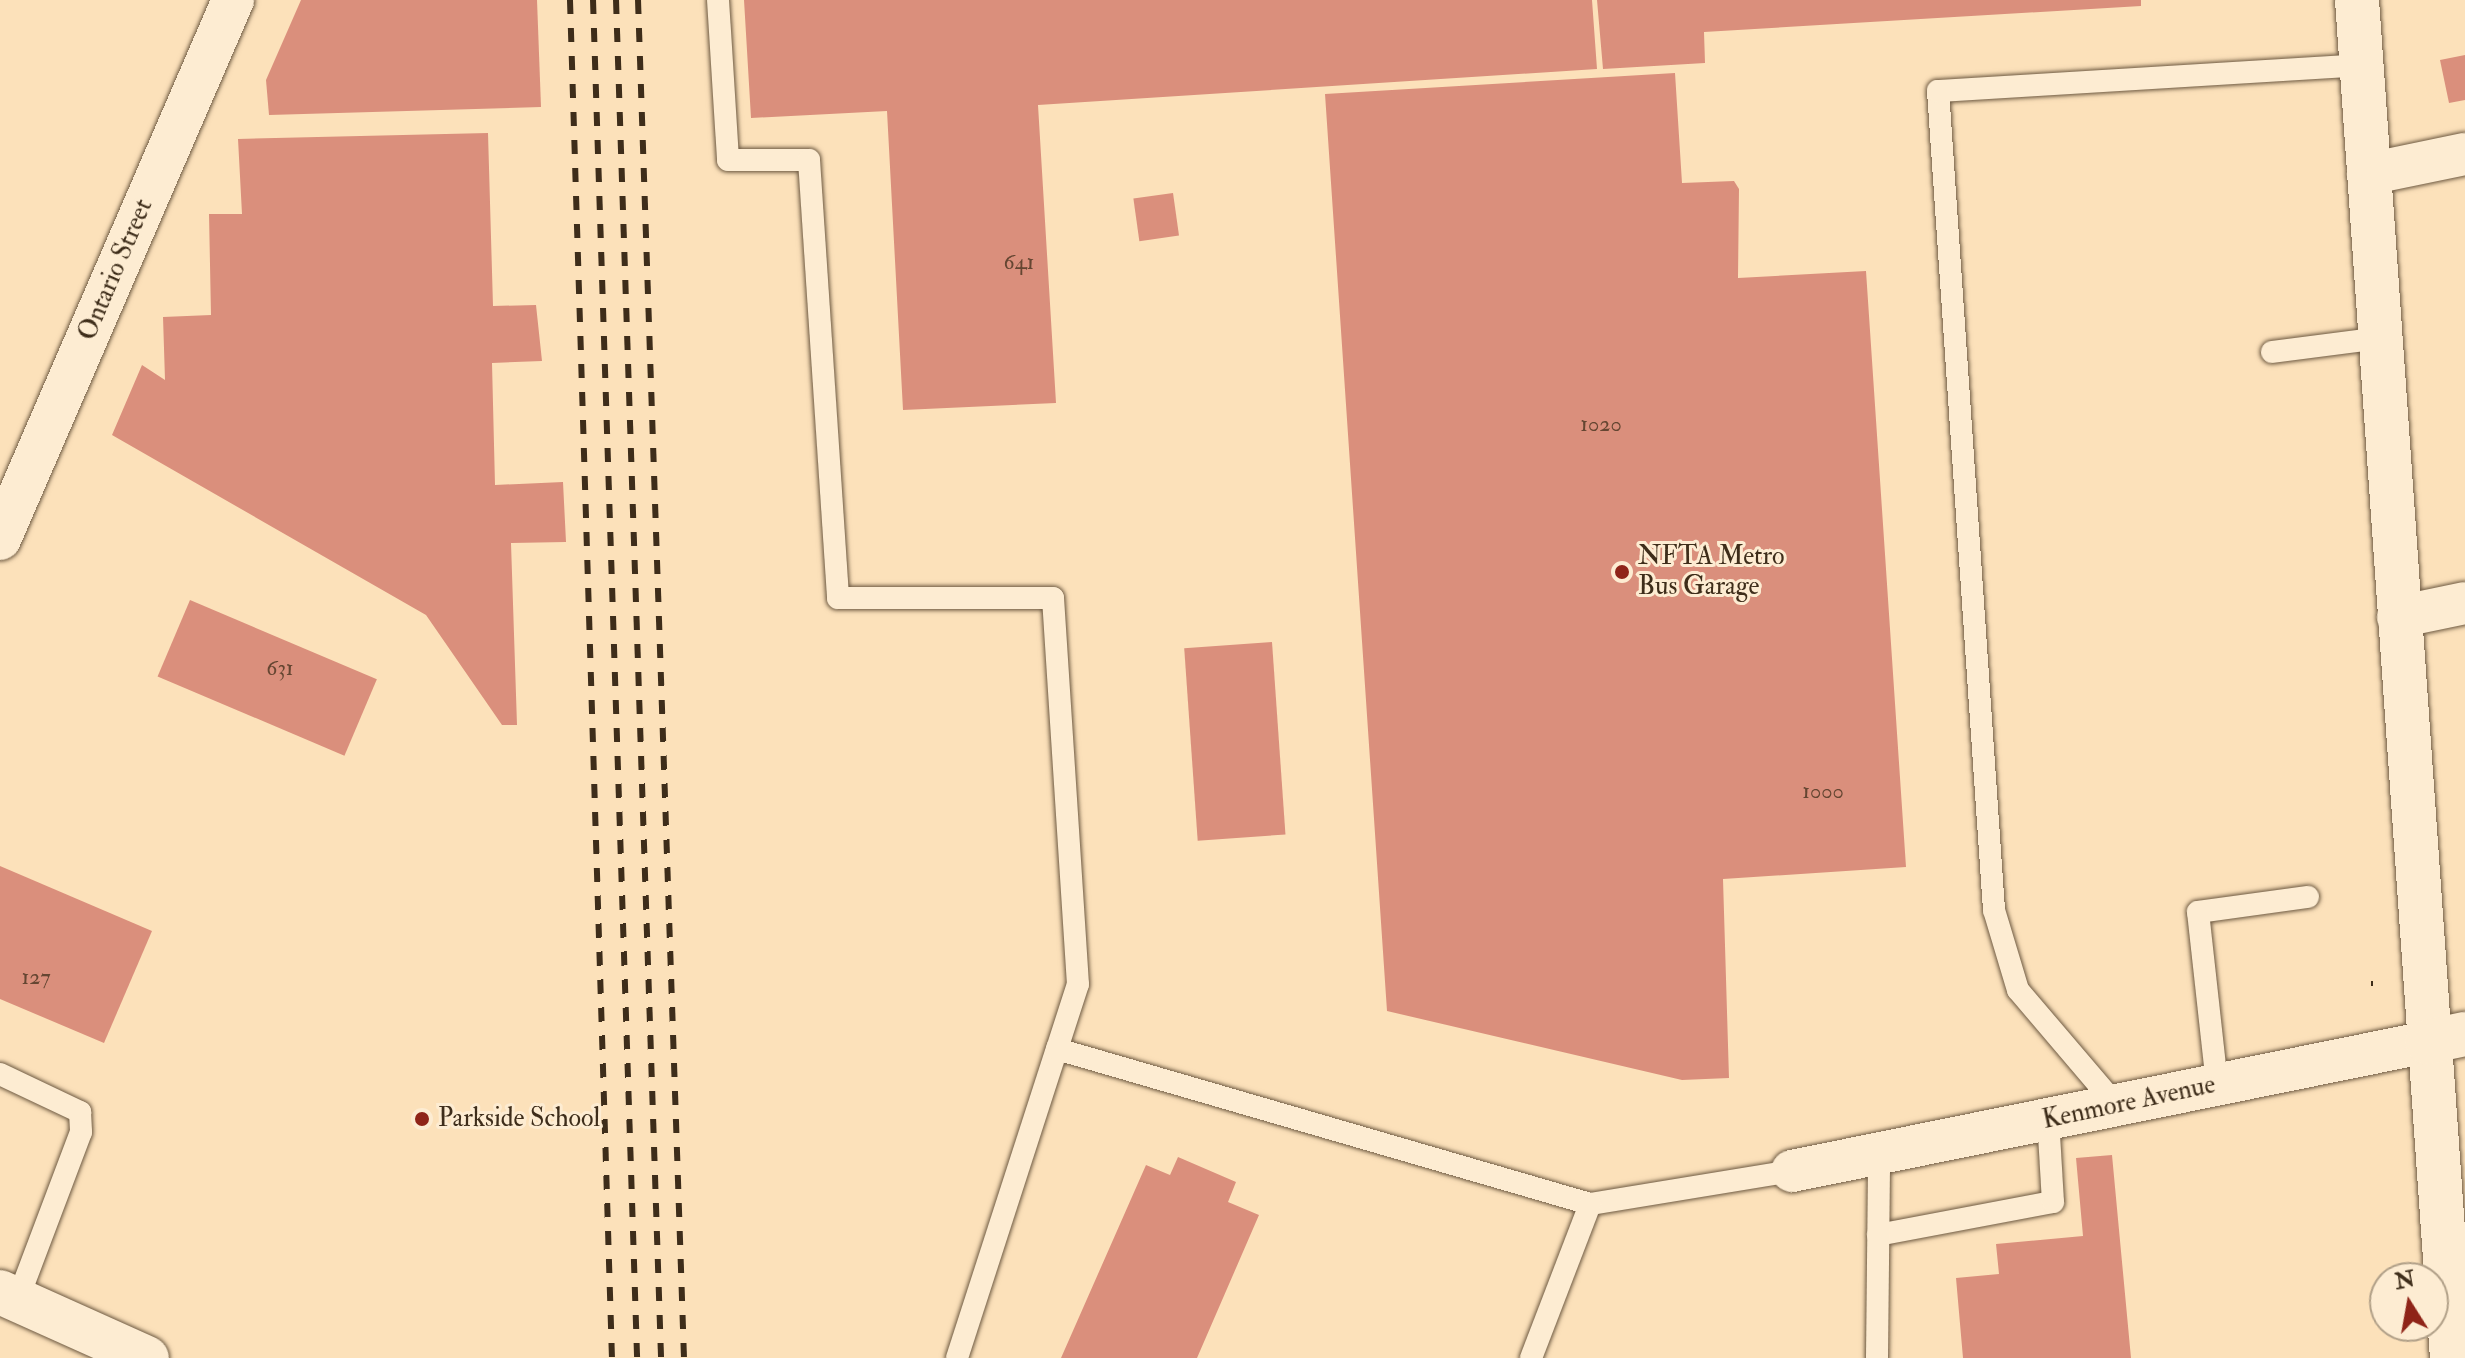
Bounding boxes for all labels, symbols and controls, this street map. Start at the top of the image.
street label: Ontario Street [72,195,160,345]
house number: 641 [1004,250,1034,276]
house number: 1020 [1580,412,1622,438]
place label: NFTA Metro Bus Garage [1638,541,1785,602]
marker: NFTA Metro Bus Garage [1613,563,1631,581]
house number: 631 [266,656,294,682]
house number: 1000 [1802,779,1844,805]
house number: 127 [21,965,51,991]
street label: Kenmore Avenue [2040,1069,2218,1137]
place label: Parkside School [438,1103,600,1135]
marker: Parkside School [413,1110,431,1128]
north arrow [2369,1262,2449,1342]
text: N [2392,1265,2417,1296]

